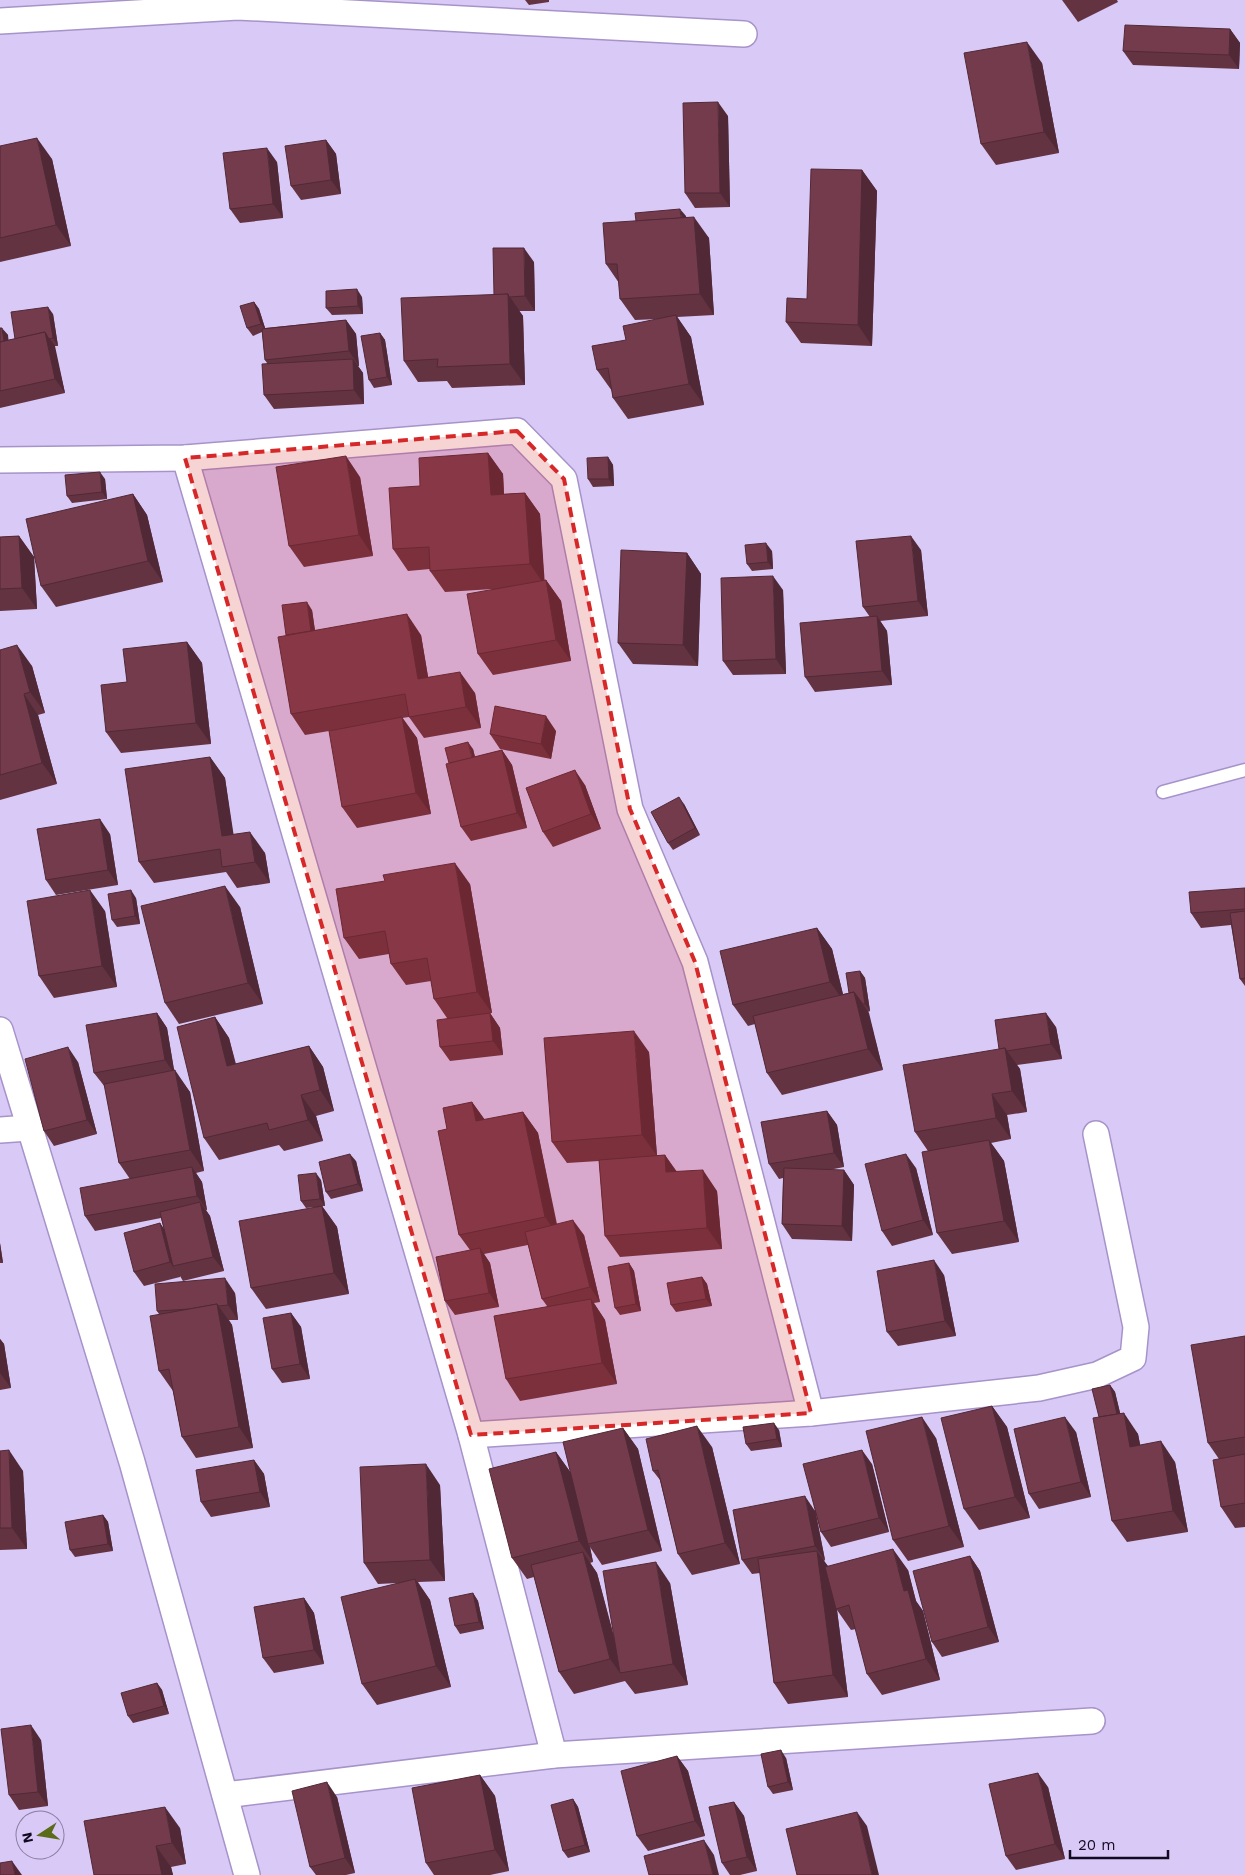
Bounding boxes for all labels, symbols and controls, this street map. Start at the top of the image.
north arrow [15,1810,65,1860]
scale bar [1070,1828,1168,1860]
text: N [18,1831,36,1844]
text: 20 m [1078,1836,1116,1854]

